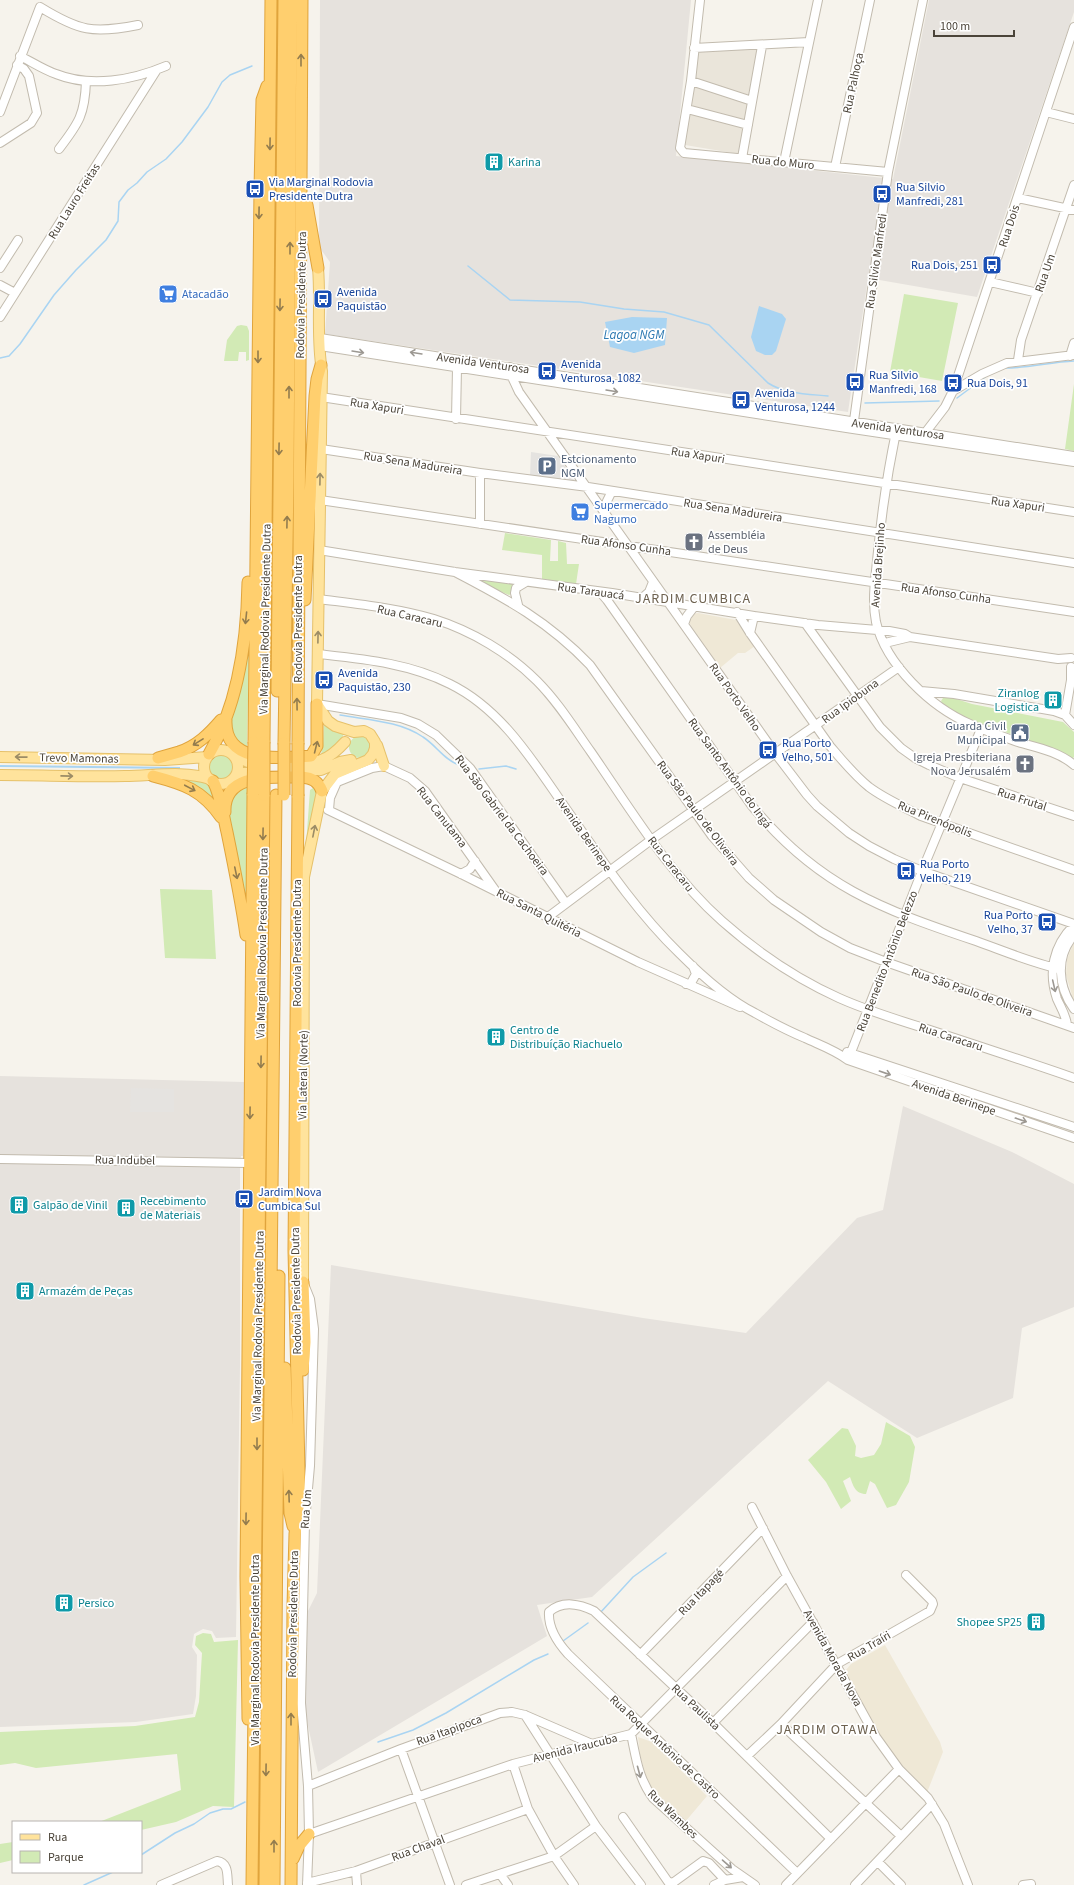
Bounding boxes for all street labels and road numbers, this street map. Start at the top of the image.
street label: Rua Palhoça [839,51,868,115]
street label: Rua do Muro [751,151,815,174]
street label: Rua Lauro Freitas [44,160,105,243]
street label: Rua Dois [995,203,1024,250]
street label: Rua Silvio Manfredi [861,212,892,310]
street label: Rodovia Presidente Dutra [292,231,311,359]
street label: Rua Um [1031,252,1060,295]
street label: Avenida Venturosa [436,349,530,378]
street label: Rua Xapuri [349,394,405,419]
street label: Avenida Venturosa [851,415,945,444]
street label: Rua Xapuri [670,443,726,468]
street label: Rua Sena Madureira [362,447,464,480]
street label: Rua Xapuri [990,492,1046,517]
street label: Rua Sena Madureira [682,494,784,527]
street label: Avenida Brejinho [867,522,890,608]
street label: Via Marginal Rodovia Presidente Dutra [255,523,276,715]
street label: Rua Afonso Cunha [580,531,672,560]
street label: Rodovia Presidente Dutra [290,555,307,683]
street label: Rua Tarauacá [556,578,625,605]
street label: Rua Afonso Cunha [900,579,992,608]
street label: Rua Caracaru [375,601,444,632]
street label: Rua Porto Velho [705,660,764,735]
street label: Rua Ipiobuna [818,675,882,728]
street label: Rua Santo Antônio do Ingá [684,715,775,832]
street label: Trevo Mamonas [39,749,119,768]
street label: Rua São Gabriel da Cachoeira [451,751,553,879]
street label: Rua São Paulo de Oliveira [652,757,743,869]
street label: Rua Canutama [412,783,471,852]
street label: Rua Frutal [995,783,1049,815]
street label: Avenida Berinepe [551,793,616,875]
street label: Rua Pirenópolis [895,797,975,842]
street label: Rua Caracaru [643,833,698,896]
street label: Via Marginal Rodovia Presidente Dutra [252,847,273,1039]
street label: Rodovia Presidente Dutra [289,879,306,1007]
street label: Rua Santa Quitéria [493,885,584,942]
street label: Rua Benedito Antônio Belezzo [853,888,922,1034]
street label: Rua São Paulo de Oliveira [909,964,1035,1021]
street label: Rua Caracaru [916,1019,985,1056]
street label: Via Lateral (Norte) [294,1030,313,1120]
street label: Avenida Berinepe [910,1075,998,1120]
street label: Rua Indubel [95,1151,155,1170]
street label: Rodovia Presidente Dutra [287,1227,306,1355]
street label: Via Marginal Rodovia Presidente Dutra [248,1230,269,1422]
street label: Rua Um [297,1489,316,1529]
street label: Rodovia Presidente Dutra [284,1550,303,1678]
street label: Via Marginal Rodovia Presidente Dutra [247,1555,264,1745]
street label: Rua Itapagé [675,1565,728,1620]
street label: Avenida Morada Nova [799,1607,866,1710]
street label: Rua Traíri [844,1627,894,1666]
street label: Rua Paulista [667,1680,724,1734]
street label: Rua Roque Antônio de Castro [606,1691,724,1803]
street label: Rua Itapipoca [414,1711,484,1750]
street label: Avenida Iraucuba [531,1730,619,1767]
street label: Rua Wambes [643,1786,702,1843]
street label: Rua Chaval [389,1831,447,1866]

